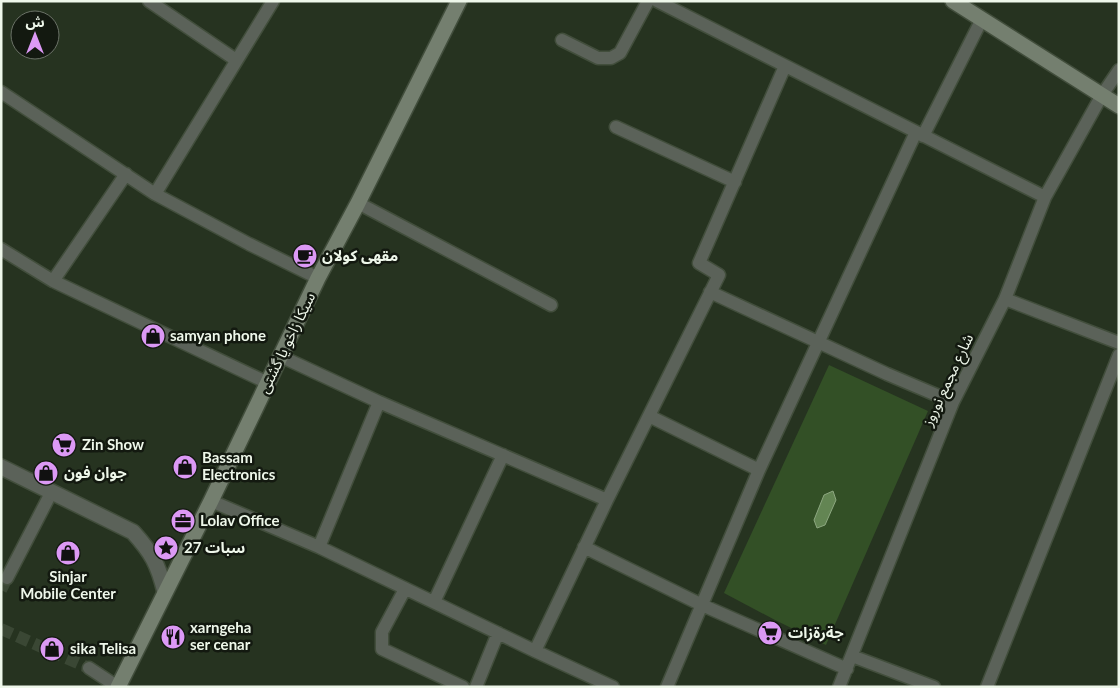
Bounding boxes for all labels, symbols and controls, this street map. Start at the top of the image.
north arrow [10,10,60,60]
text: ش [25,13,45,30]
cafe icon: مقهى كولان [292,243,318,269]
place label: مقهى كولان [322,246,398,265]
street label: سیکا زاخو یا گشتى [254,289,319,396]
shop icon: samyan phone [140,323,166,349]
place label: samyan phone [170,326,266,344]
street label: شارع مجمع نوروز [917,330,980,431]
supermarket icon: Zin Show [51,432,77,458]
place label: Zin Show [82,435,144,453]
place label: Bassam Electronics [202,448,276,483]
shop icon: Bassam Electronics [172,454,198,480]
shop icon: جوان فون [33,460,59,486]
place label: جوان فون [64,463,127,482]
office icon: Lolav Office [170,508,196,534]
place label: Lolav Office [200,511,279,529]
place icon: 27 سبات [153,535,179,561]
place label: 27 سبات [184,538,245,556]
shop icon: Sinjar Mobile Center [55,540,81,566]
place label: Sinjar Mobile Center [20,567,116,602]
place label: xarngeha ser cenar [190,618,251,653]
supermarket icon: جةرةزات [757,620,783,646]
place label: جةرةزات [788,623,844,642]
restaurant icon: xarngeha ser cenar [160,624,186,650]
shop icon: sika Telisa [39,636,65,662]
place label: sika Telisa [70,639,136,657]

